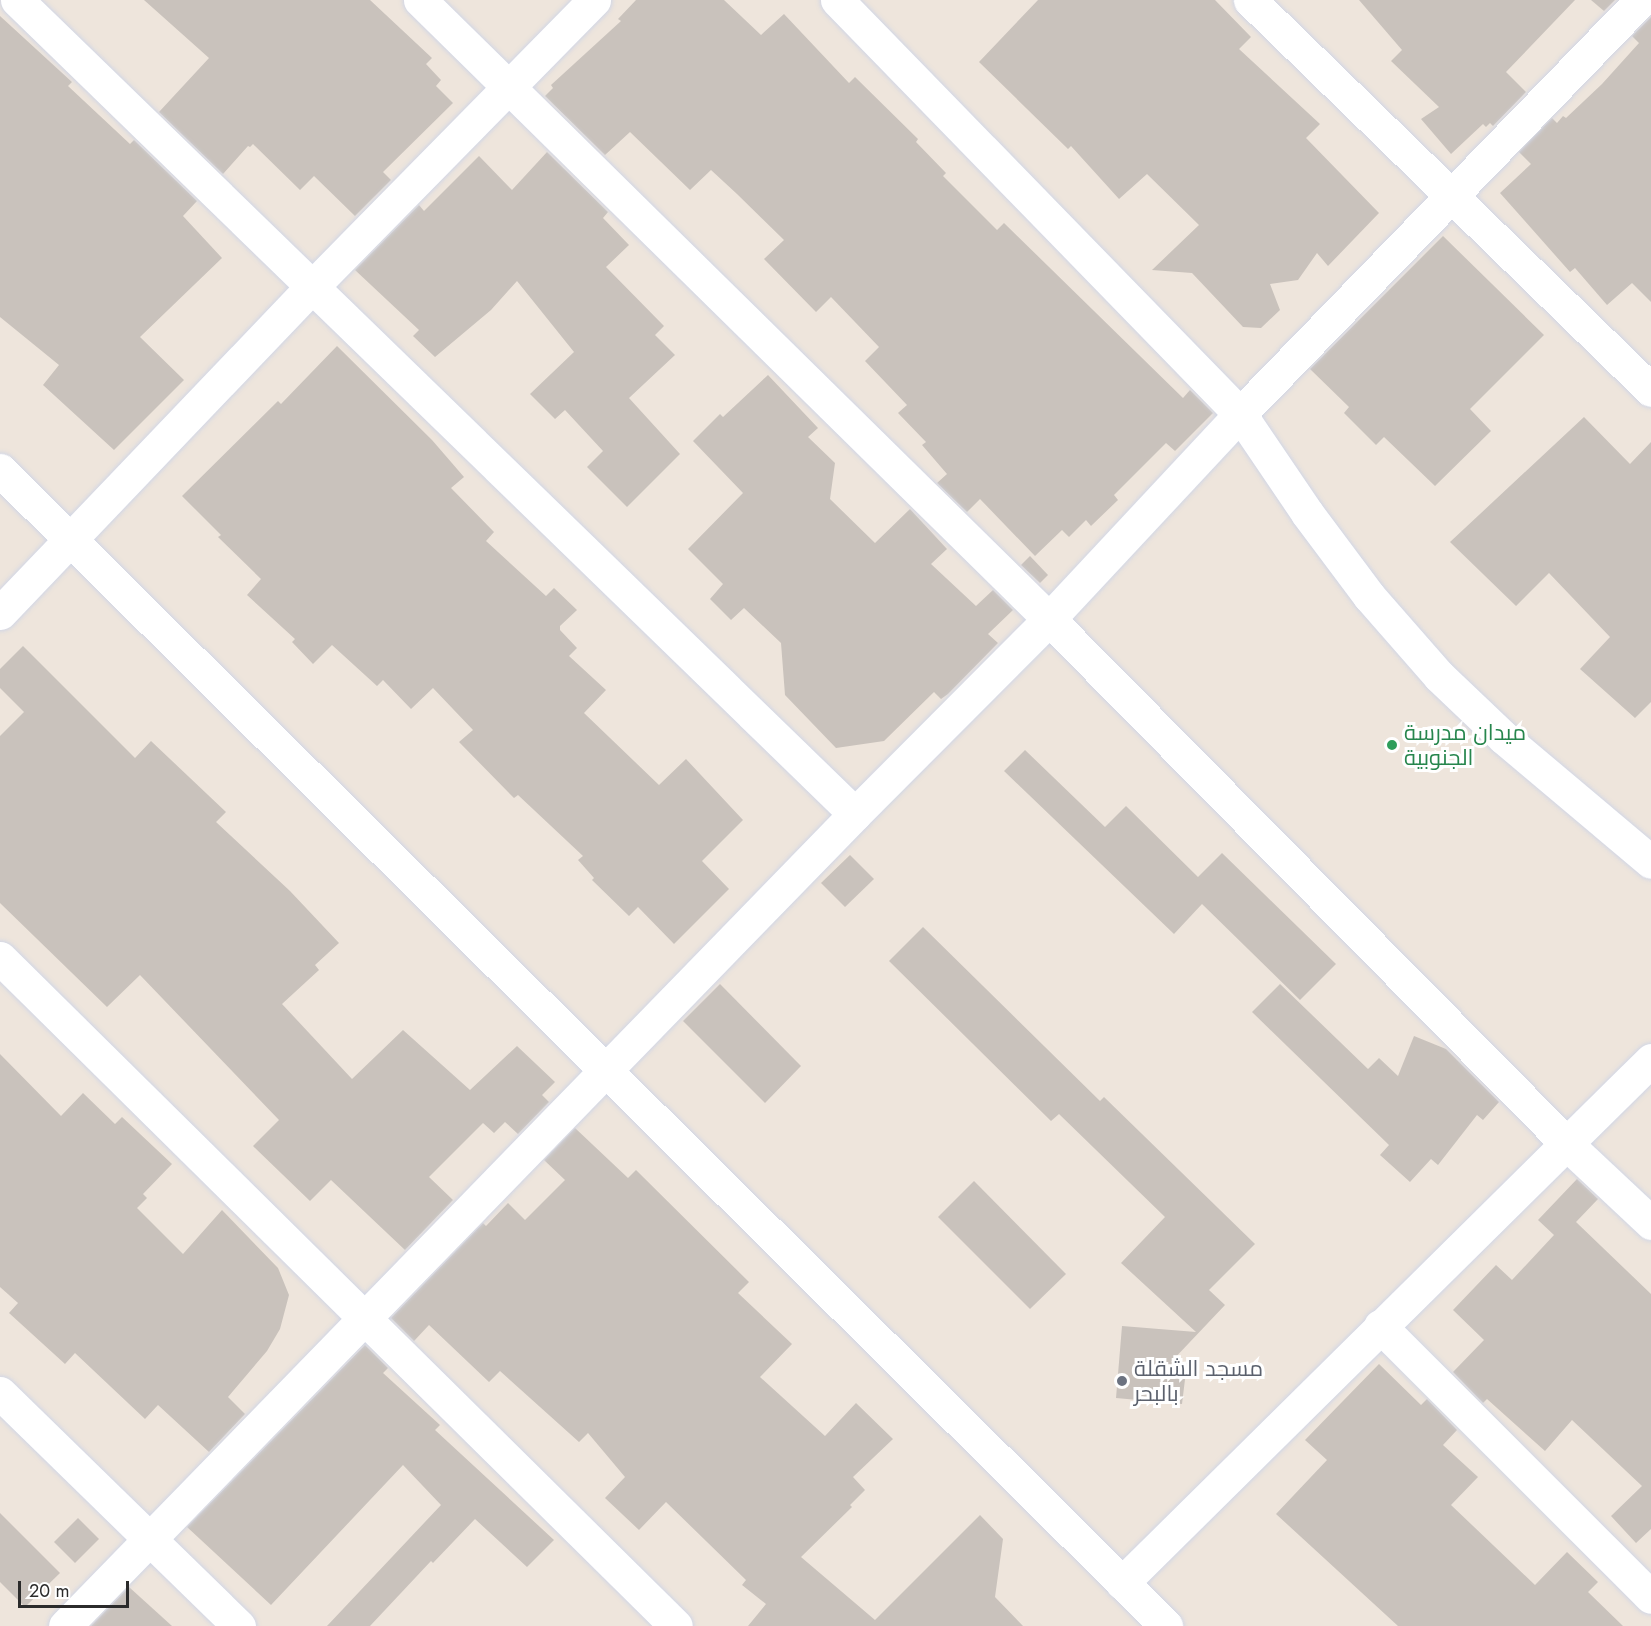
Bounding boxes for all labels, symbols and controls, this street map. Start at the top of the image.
place label: ميدان مدرسة الجنوبية [1404,719,1526,770]
marker: ميدان مدرسة الجنوبية [1385,738,1399,752]
place label: مسجد الشقلة بالبحر [1134,1355,1263,1406]
marker: مسجد الشقلة بالبحر [1115,1374,1129,1388]
scale bar [21,1569,132,1607]
text: 20 m [29,1578,69,1604]

